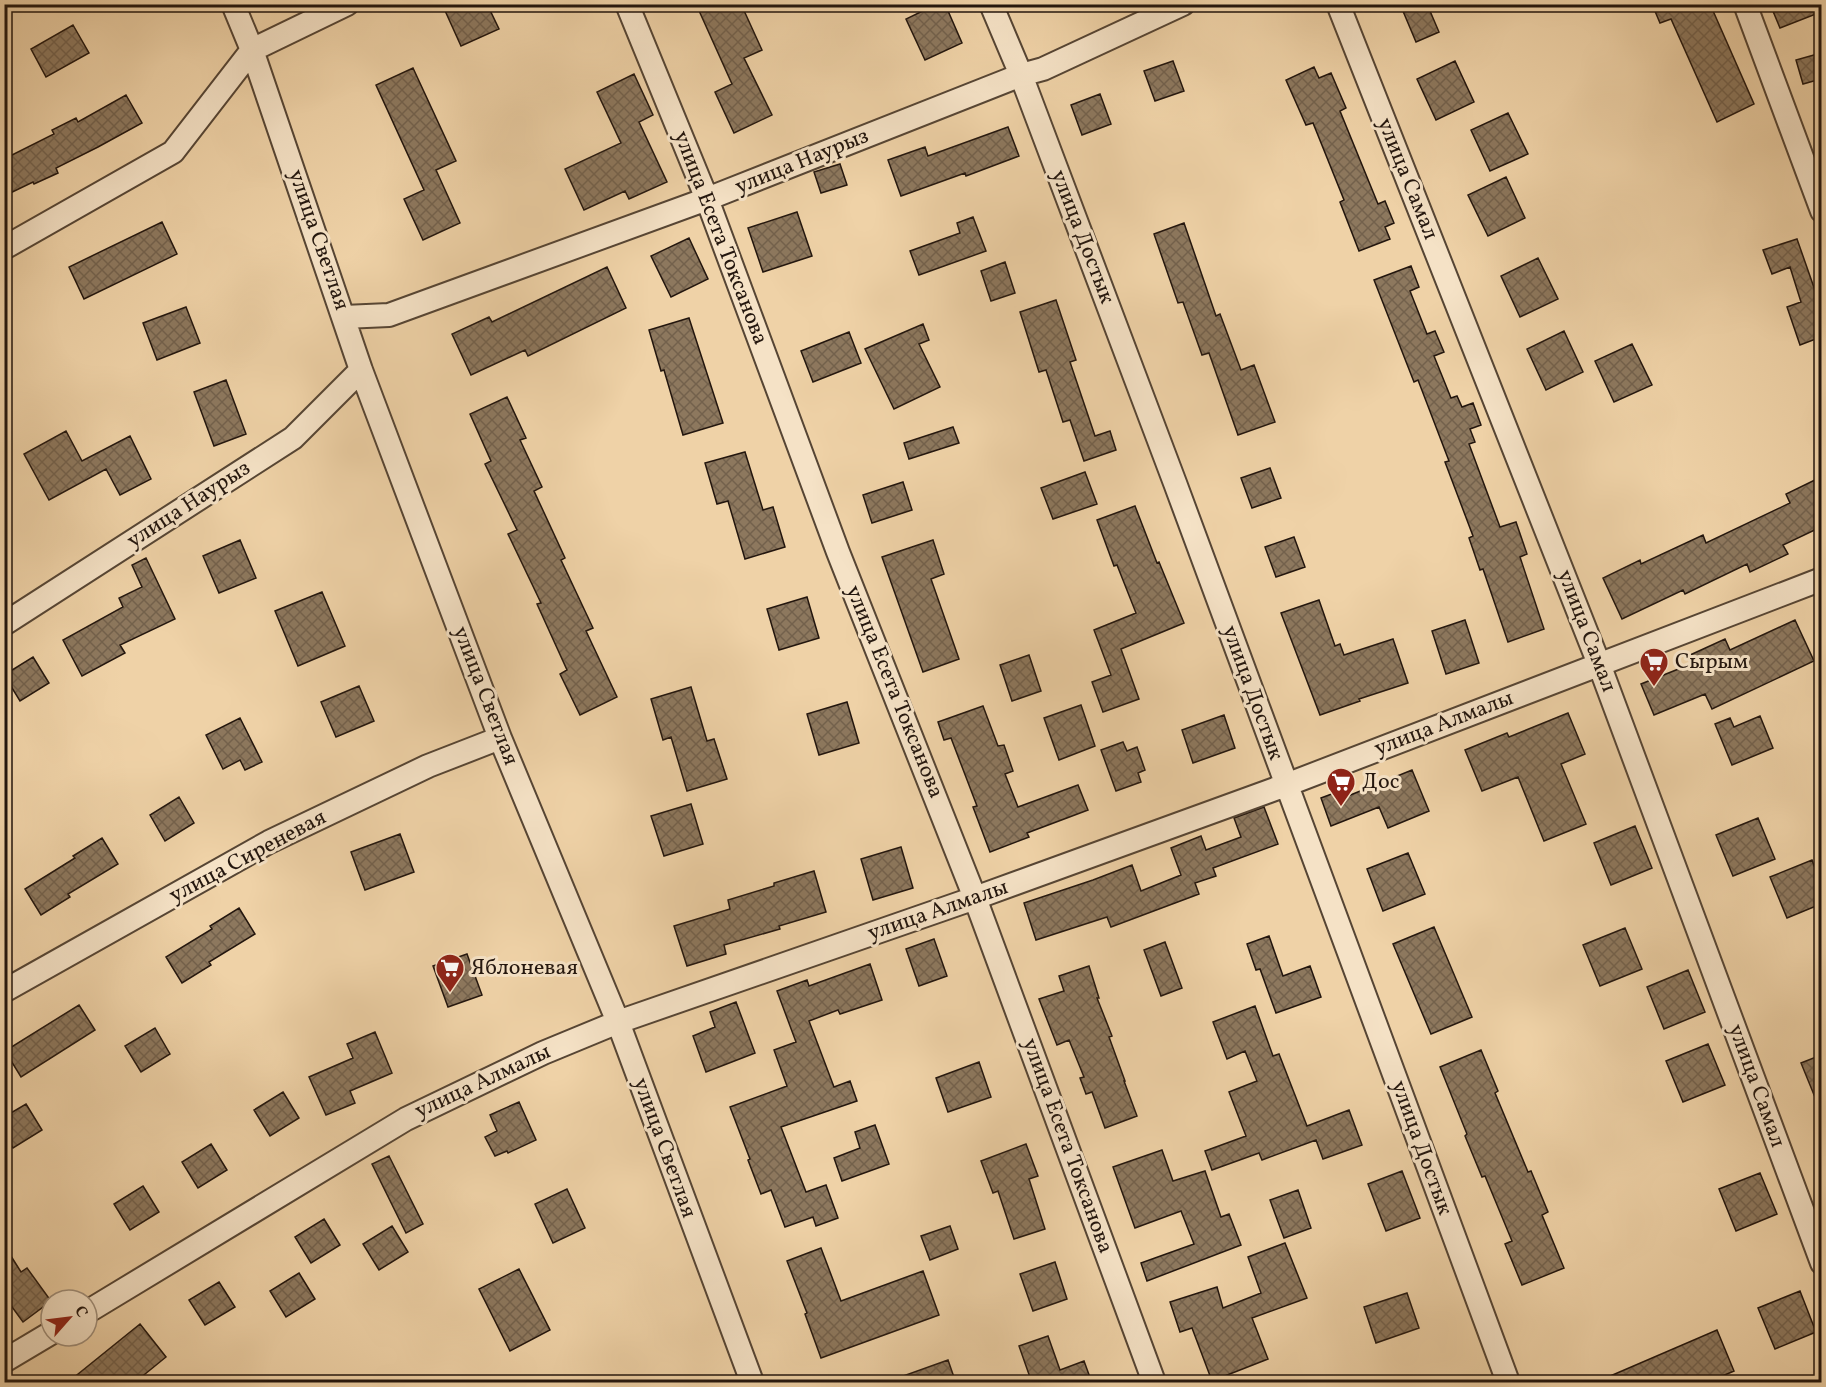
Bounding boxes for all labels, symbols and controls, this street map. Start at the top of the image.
street label: улица Самал [1368,113,1446,245]
street label: улица Наурыз [731,121,873,203]
street label: улица Есета Токсанова [665,126,775,350]
street label: улица Светлая [279,165,357,315]
street label: улица Достык [1042,165,1122,309]
street label: улица Наурыз [121,453,257,557]
street label: улица Самал [1548,565,1624,697]
street label: улица Есета Токсанова [837,581,951,803]
street label: улица Достык [1213,621,1291,765]
street label: улица Светлая [444,622,526,770]
supermarket icon: Сырым [1638,646,1670,688]
place label: Сырым [1675,647,1748,678]
street label: улица Алмалы [1370,683,1518,765]
supermarket icon: Дос [1325,766,1357,808]
place label: Дос [1362,767,1400,798]
street label: улица Сиреневая [164,803,332,911]
street label: улица Алмалы [864,872,1012,950]
supermarket icon: Яблоневая [434,952,466,994]
place label: Яблоневая [471,953,578,984]
street label: улица Самал [1719,1020,1793,1152]
street label: улица Есета Токсанова [1014,1034,1120,1258]
street label: улица Алмалы [410,1037,556,1127]
street label: улица Светлая [624,1074,704,1222]
street label: улица Достык [1382,1076,1460,1220]
north arrow [39,1288,99,1348]
text: С [68,1302,93,1322]

